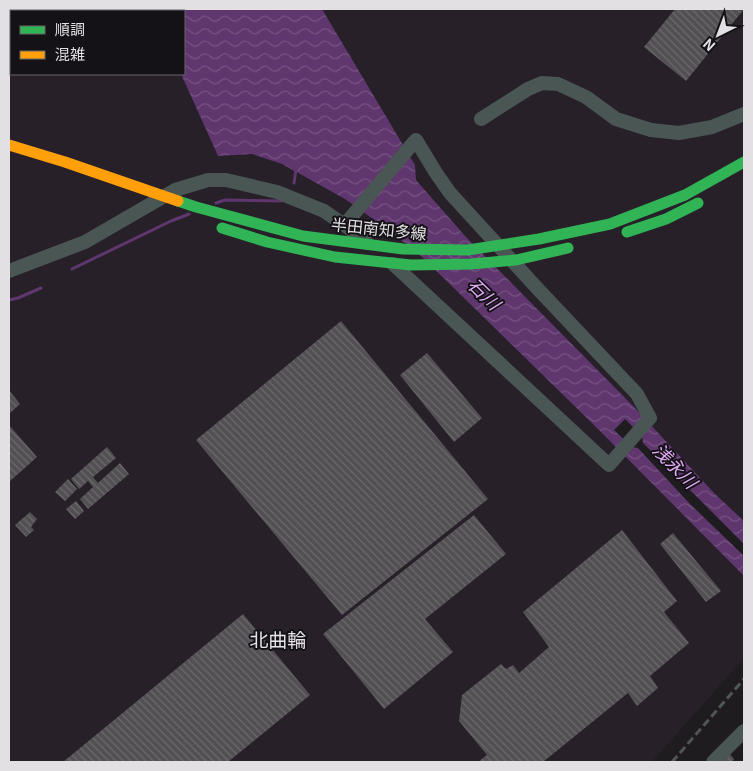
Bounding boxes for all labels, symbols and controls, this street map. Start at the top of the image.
legend [10,10,185,75]
north arrow [693,10,743,60]
text: 順調 [55,18,85,39]
text: N [698,34,719,56]
text: 混雑 [55,43,85,64]
street label: 半田南知多線 [330,211,428,245]
water label: 石川 [463,271,508,316]
water label: 浅永川 [648,437,705,495]
district label: 北曲輪 [249,625,307,652]

